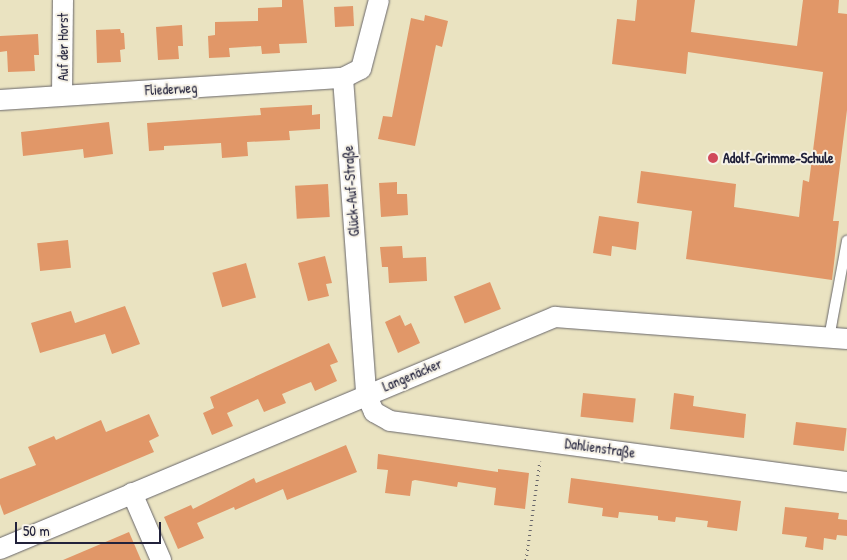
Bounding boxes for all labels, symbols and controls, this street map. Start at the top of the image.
street label: Auf der Horst [55,13,71,81]
street label: Fliederweg [144,79,198,99]
street label: Glück-Auf-Straße [339,145,363,237]
place label: Adolf-Grimme-Schule [723,150,833,166]
marker: Adolf-Grimme-Schule [707,152,719,164]
street label: Langenäcker [380,355,444,395]
street label: Dahlienstraße [564,435,636,461]
scale bar [18,512,164,544]
text: 50 m [23,520,50,541]

